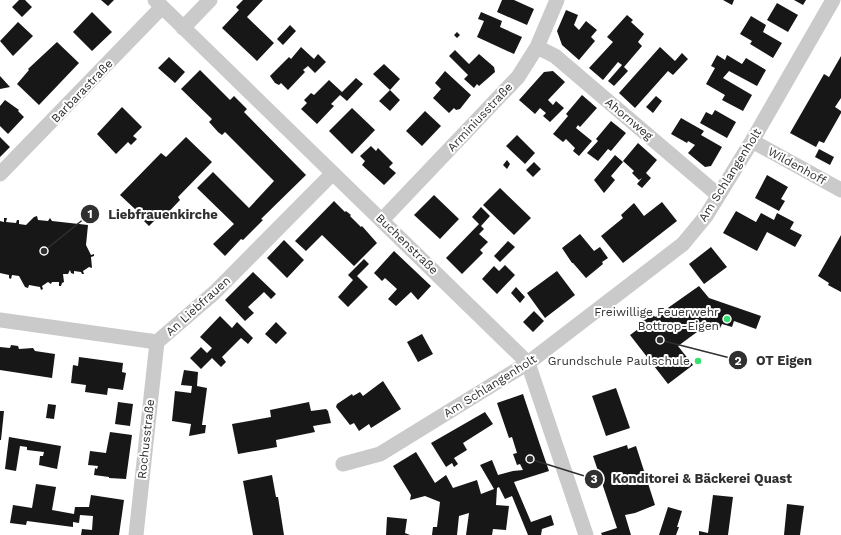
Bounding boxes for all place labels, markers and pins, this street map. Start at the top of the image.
callout: Liebfrauenkirche [80,201,226,226]
place label: Freiwillige Feuerwehr Bottrop-Eigen [594,305,719,333]
marker: Freiwillige Feuerwehr Bottrop-Eigen [722,314,732,324]
callout: OT Eigen [728,348,820,373]
place label: Grundschule Paulschule [548,354,690,368]
marker: Grundschule Paulschule [693,356,703,366]
callout: Konditorei & Bäckerei Quast [584,466,800,491]

